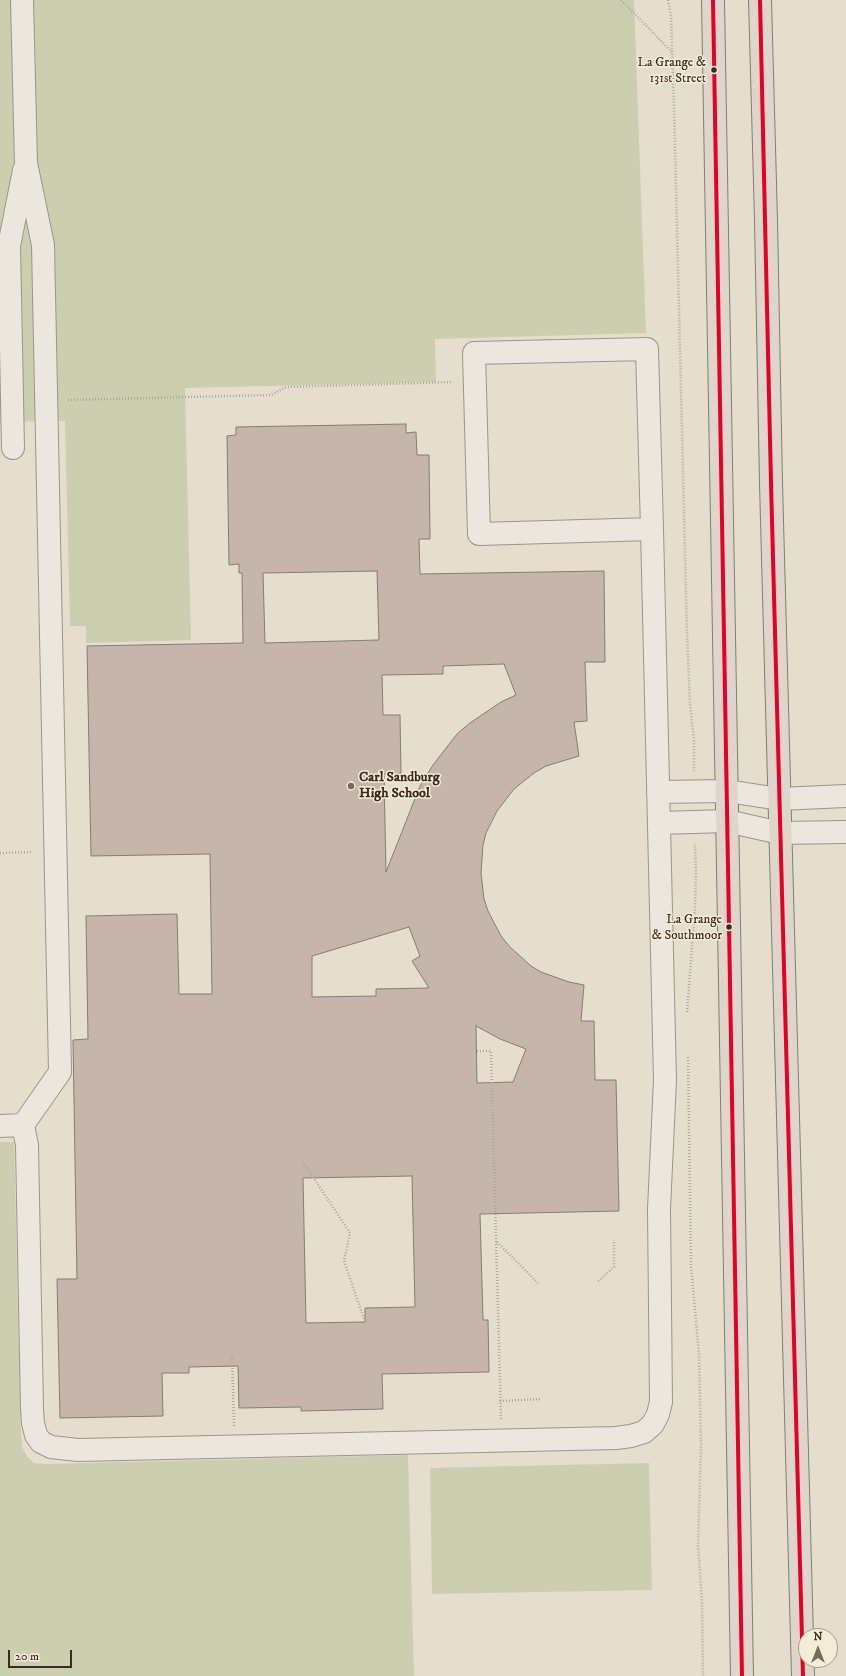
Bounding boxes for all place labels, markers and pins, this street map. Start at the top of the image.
place label: La Grange & 131st Street [638,55,706,86]
marker: La Grange & 131st Street [709,65,719,75]
place label: Carl Sandburg High School [359,770,439,802]
marker: Carl Sandburg High School [346,781,356,791]
place label: La Grange & Southmoor [652,912,722,943]
marker: La Grange & Southmoor [724,922,734,932]

